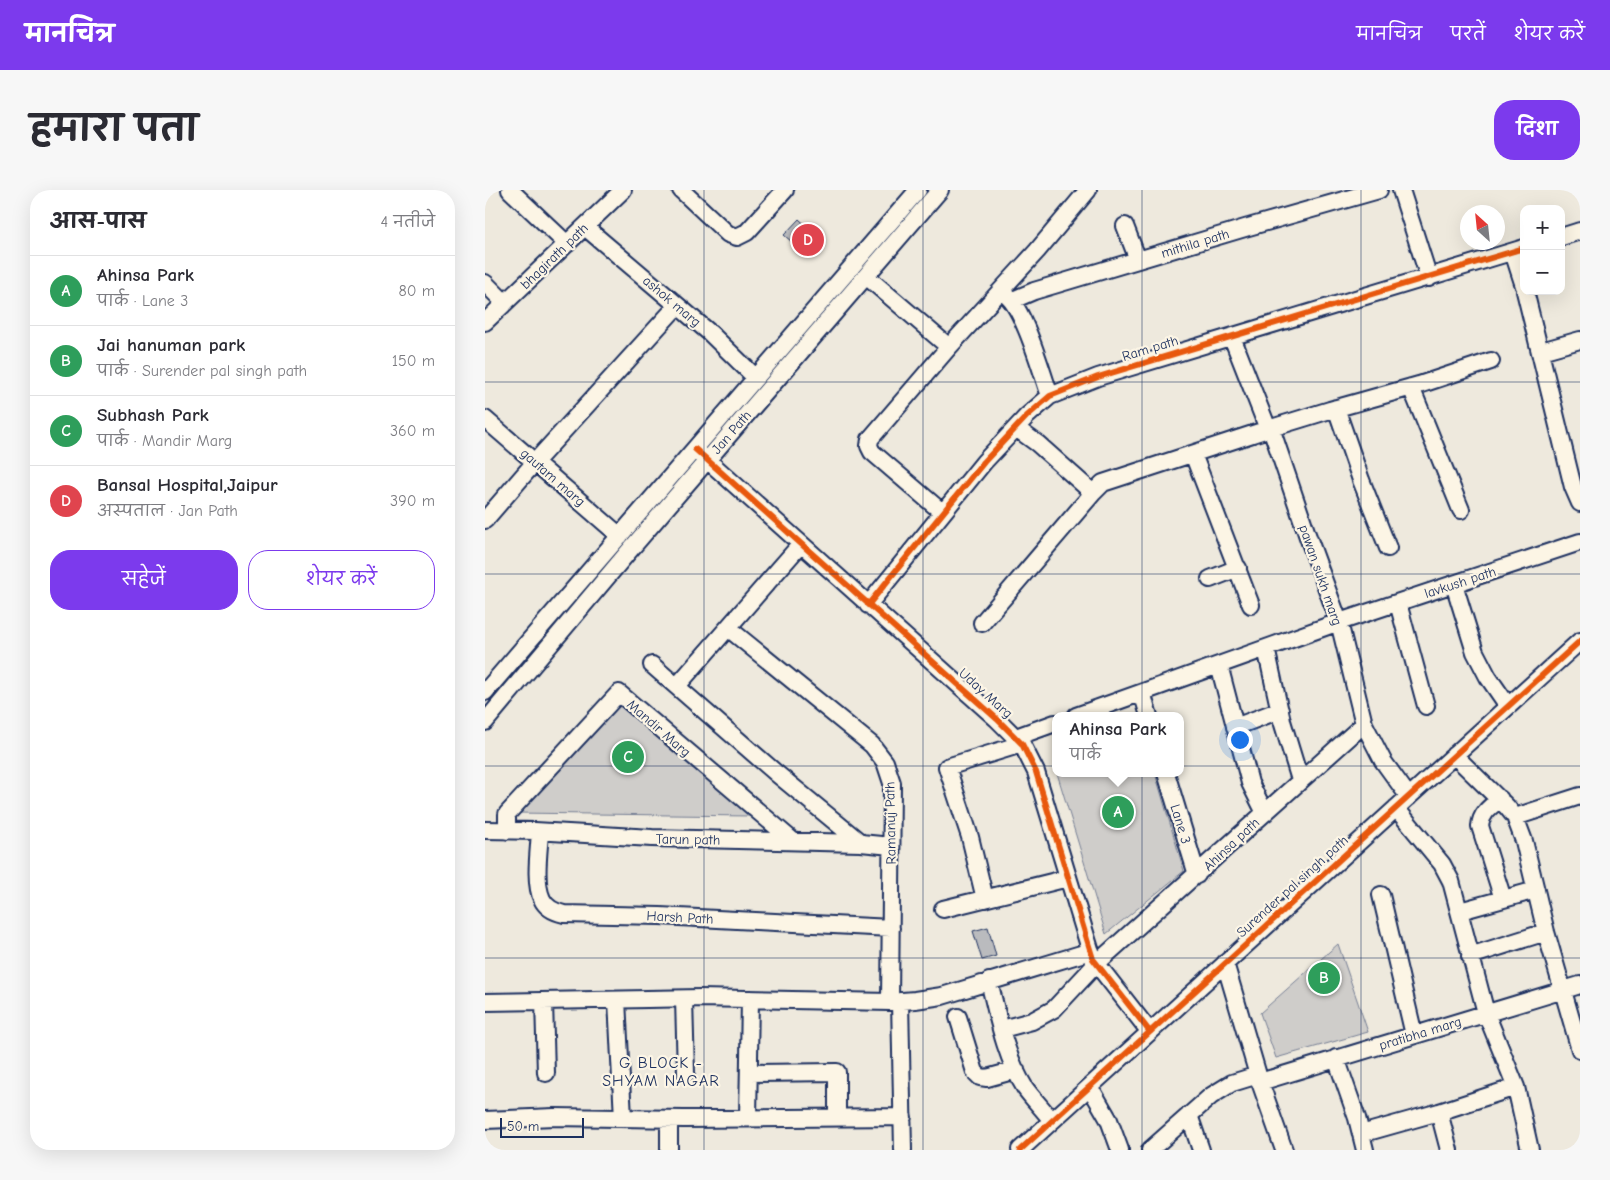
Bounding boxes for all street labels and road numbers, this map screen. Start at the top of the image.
street label: bhagirath path [517,220,592,293]
street label: mithila path [1159,225,1231,262]
street label: ashok marg [639,272,704,331]
street label: Ram path [1120,332,1180,365]
street label: Jan Path [708,407,755,458]
street label: gautam marg [517,445,589,510]
street label: pawan sukh marg [1295,522,1346,628]
street label: lavkush path [1422,563,1498,602]
street label: Uday Marg [955,665,1016,722]
street label: Mandir Marg [623,696,694,761]
street label: Ramanuj Path [881,781,900,865]
street label: Lane 3 [1166,802,1195,846]
street label: Ahinsa path [1200,814,1263,875]
street label: Tarun path [656,830,720,849]
street label: Surender pal singh path [1233,832,1352,941]
street label: Harsh Path [646,907,714,928]
street label: pratibha marg [1377,1013,1463,1054]

